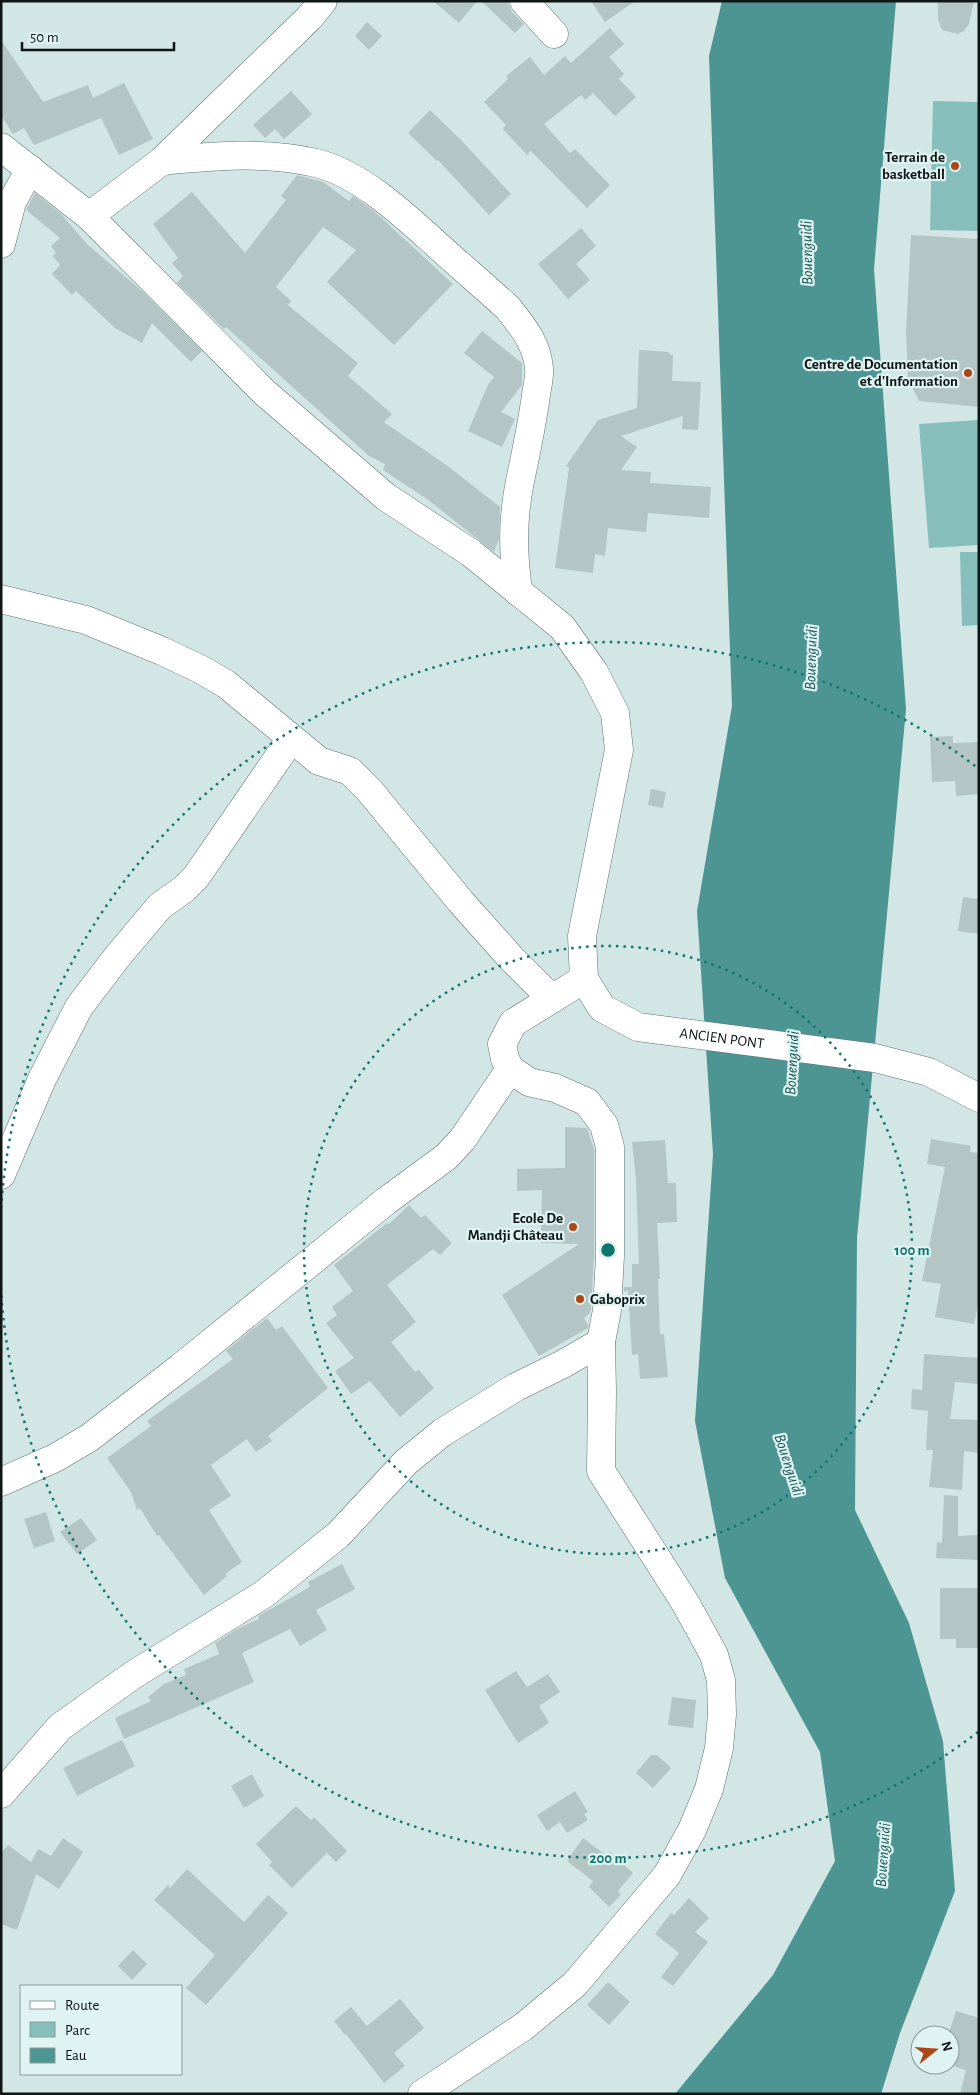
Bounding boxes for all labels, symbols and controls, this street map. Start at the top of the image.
scale bar [22,20,175,52]
text: 50 m [30,30,59,45]
place label: Terrain de basketball [882,150,945,182]
marker: Terrain de basketball [949,160,961,172]
water label: Bouenguidi [798,220,816,285]
place label: Centre de Documentation et d'Information [804,357,958,389]
marker: Centre de Documentation et d'Information [962,367,974,379]
water label: Bouenguidi [802,625,820,690]
street label: ANCIEN PONT [679,1025,766,1051]
water label: Bouenguidi [782,1030,802,1096]
place label: Ecole De Mandji Château [468,1211,563,1243]
marker: Ecole De Mandji Château [567,1221,579,1233]
centre of rings [599,1241,617,1259]
text: 100 m [894,1243,930,1258]
place label: Gaboprix [590,1292,645,1307]
marker: Gaboprix [574,1293,586,1305]
water label: Bouenguidi [771,1432,807,1499]
water label: Bouenguidi [873,1822,893,1888]
text: 200 m [589,1851,627,1866]
legend [20,1985,182,2075]
text: Route [65,1998,99,2013]
text: Parc [65,2023,90,2038]
north arrow [910,2025,960,2075]
text: N [938,2040,955,2053]
text: Eau [65,2048,87,2063]

